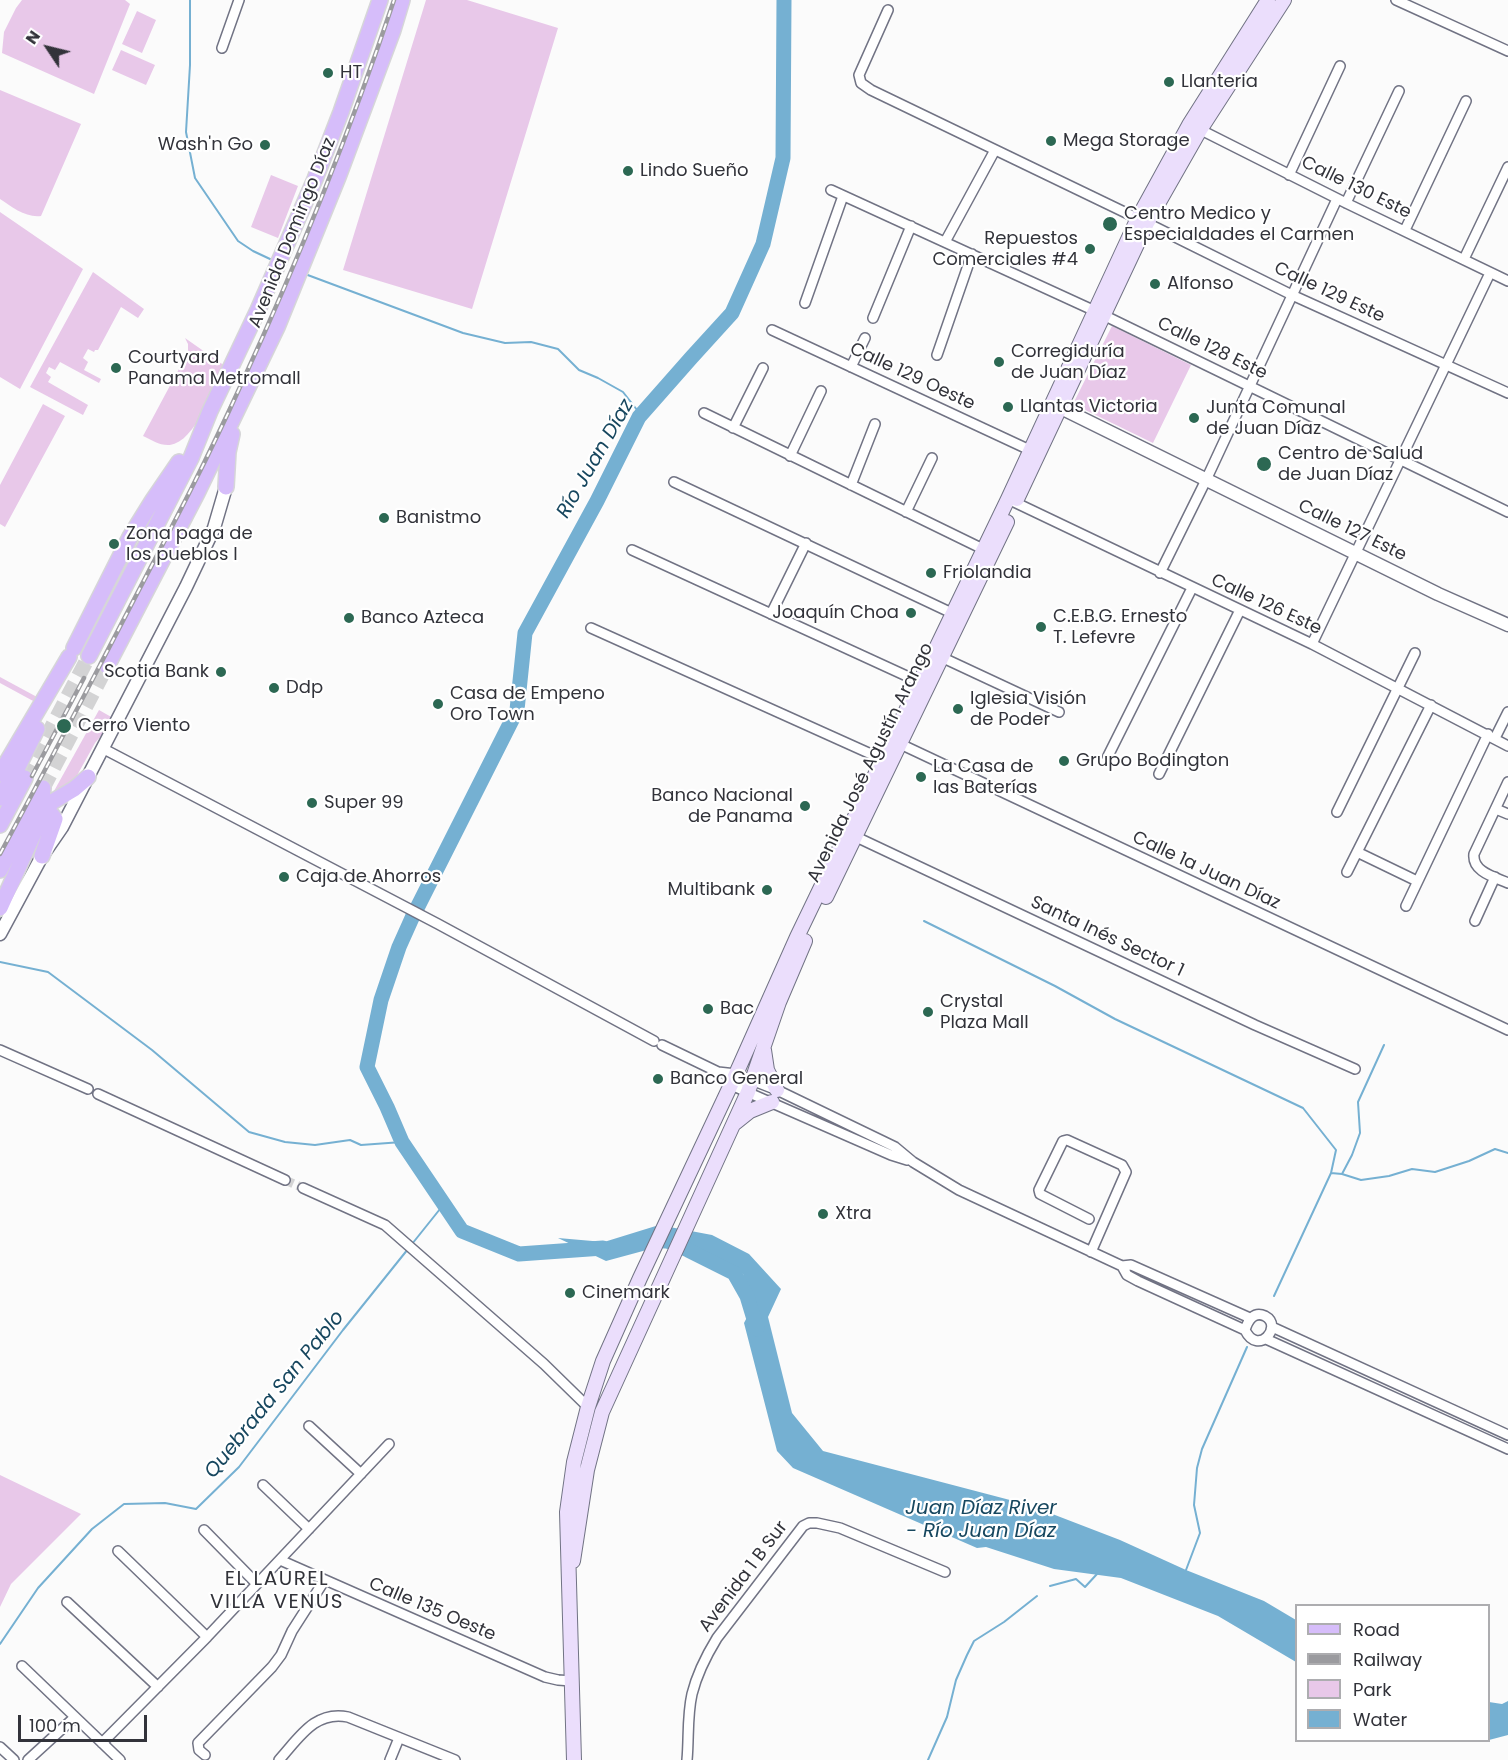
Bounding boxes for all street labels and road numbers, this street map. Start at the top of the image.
street label: Avenida Domingo Díaz [245,135,341,331]
street label: Calle 130 Este [1297,152,1415,224]
street label: Calle 129 Este [1270,258,1388,328]
street label: Calle 128 Este [1154,313,1270,385]
street label: Calle 129 Oeste [846,339,978,415]
street label: Calle 127 Este [1294,495,1410,567]
street label: Calle 126 Este [1207,570,1325,640]
street label: Avenida José Agustín Arango [804,640,938,886]
street label: Calle 1a Juan Díaz [1129,827,1283,915]
street label: Santa Inés Sector 1 [1027,892,1187,982]
street label: Avenida 1 B Sur [695,1517,793,1637]
street label: Calle 135 Oeste [365,1574,499,1646]

